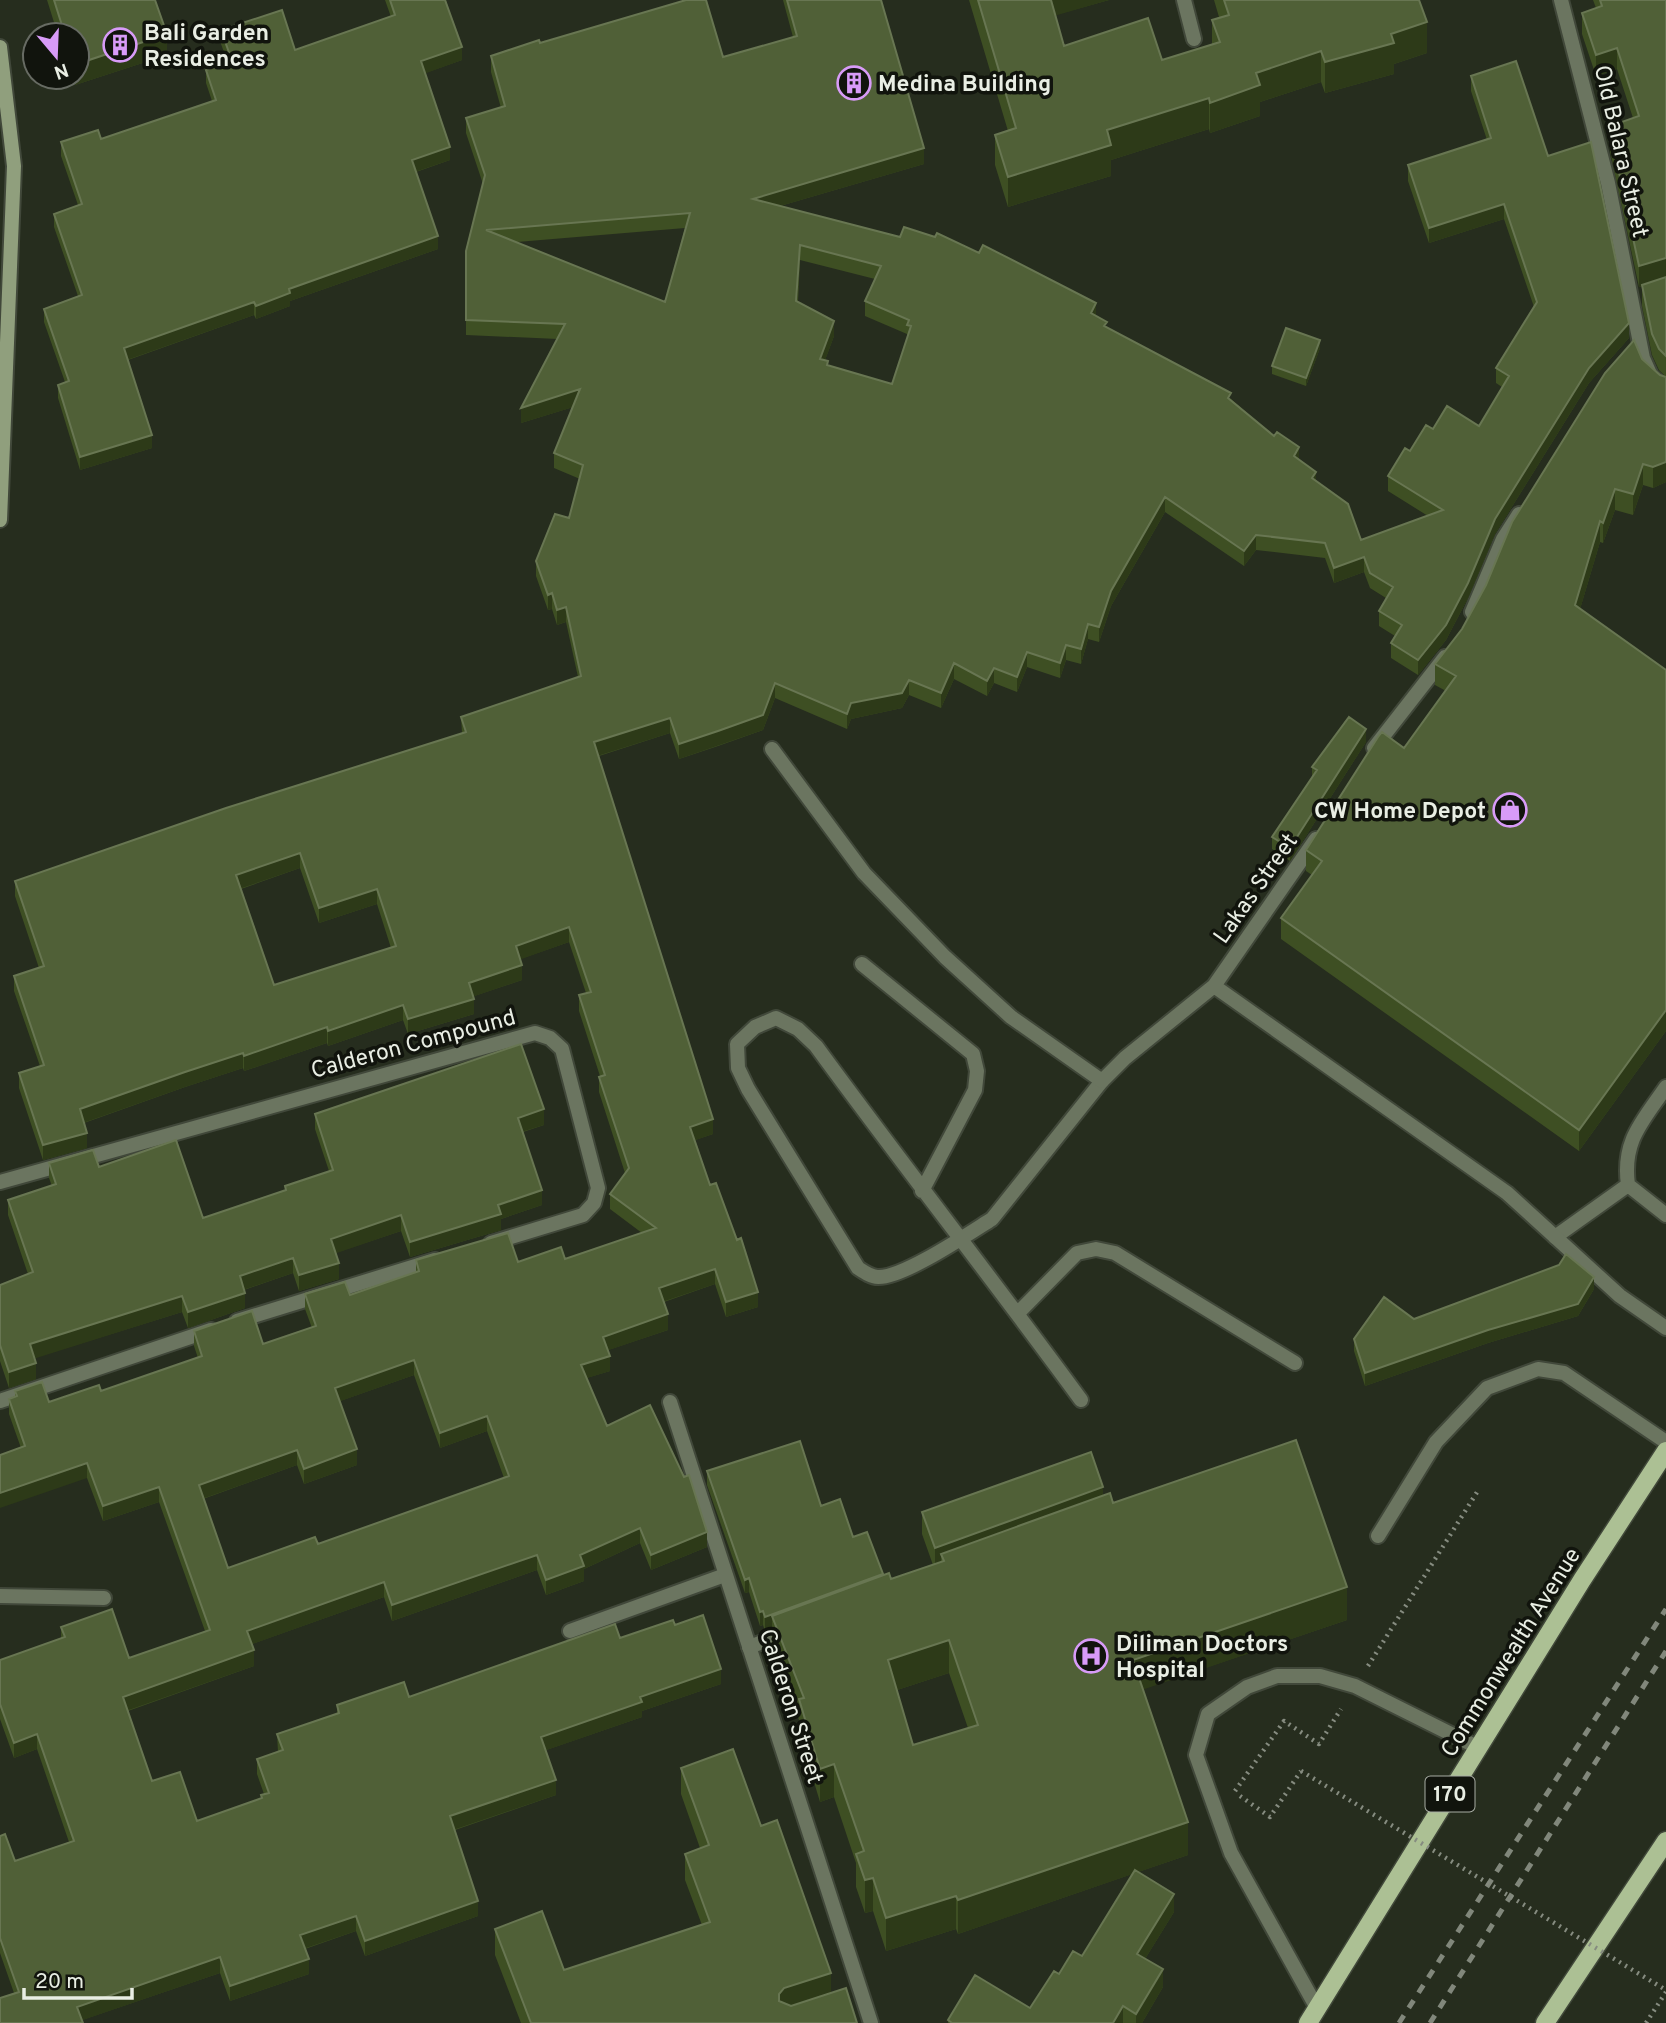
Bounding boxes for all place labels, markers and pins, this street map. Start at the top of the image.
place label: Bali Garden Residences [144,20,269,75]
building icon: Bali Garden Residences [101,26,139,64]
building icon: Medina Building [835,64,873,102]
place label: Medina Building [878,71,1051,100]
shop icon: CW Home Depot [1491,791,1529,829]
place label: CW Home Depot [1314,798,1486,827]
place label: Diliman Doctors Hospital [1116,1631,1288,1686]
hospital icon: Diliman Doctors Hospital [1072,1637,1110,1675]

